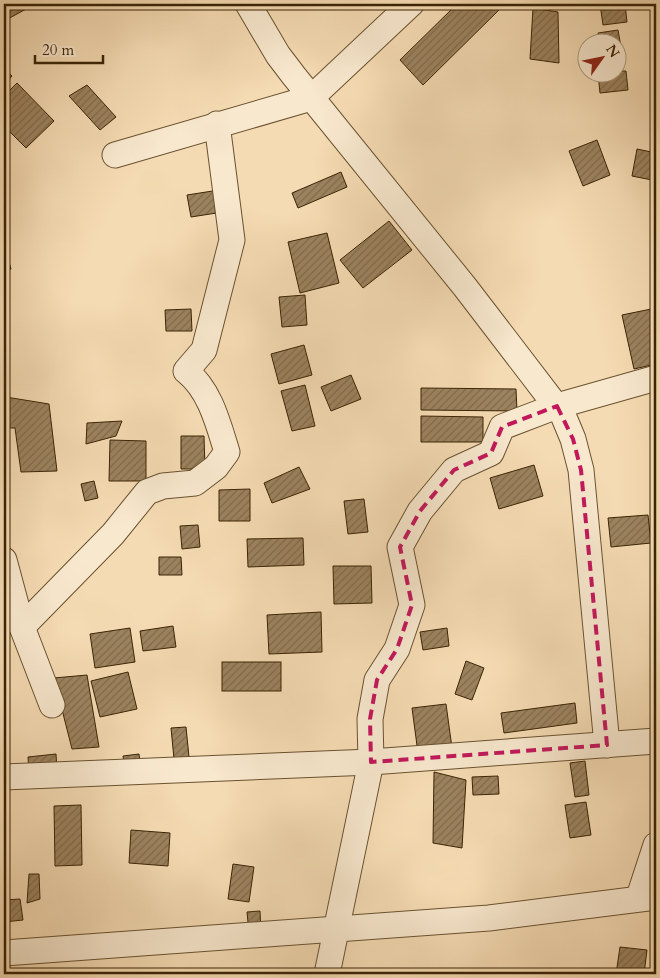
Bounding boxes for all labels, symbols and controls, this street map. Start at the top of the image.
scale bar [35,32,102,64]
north arrow [578,32,628,82]
text: 20 m [42,40,74,60]
text: N [601,41,624,61]

